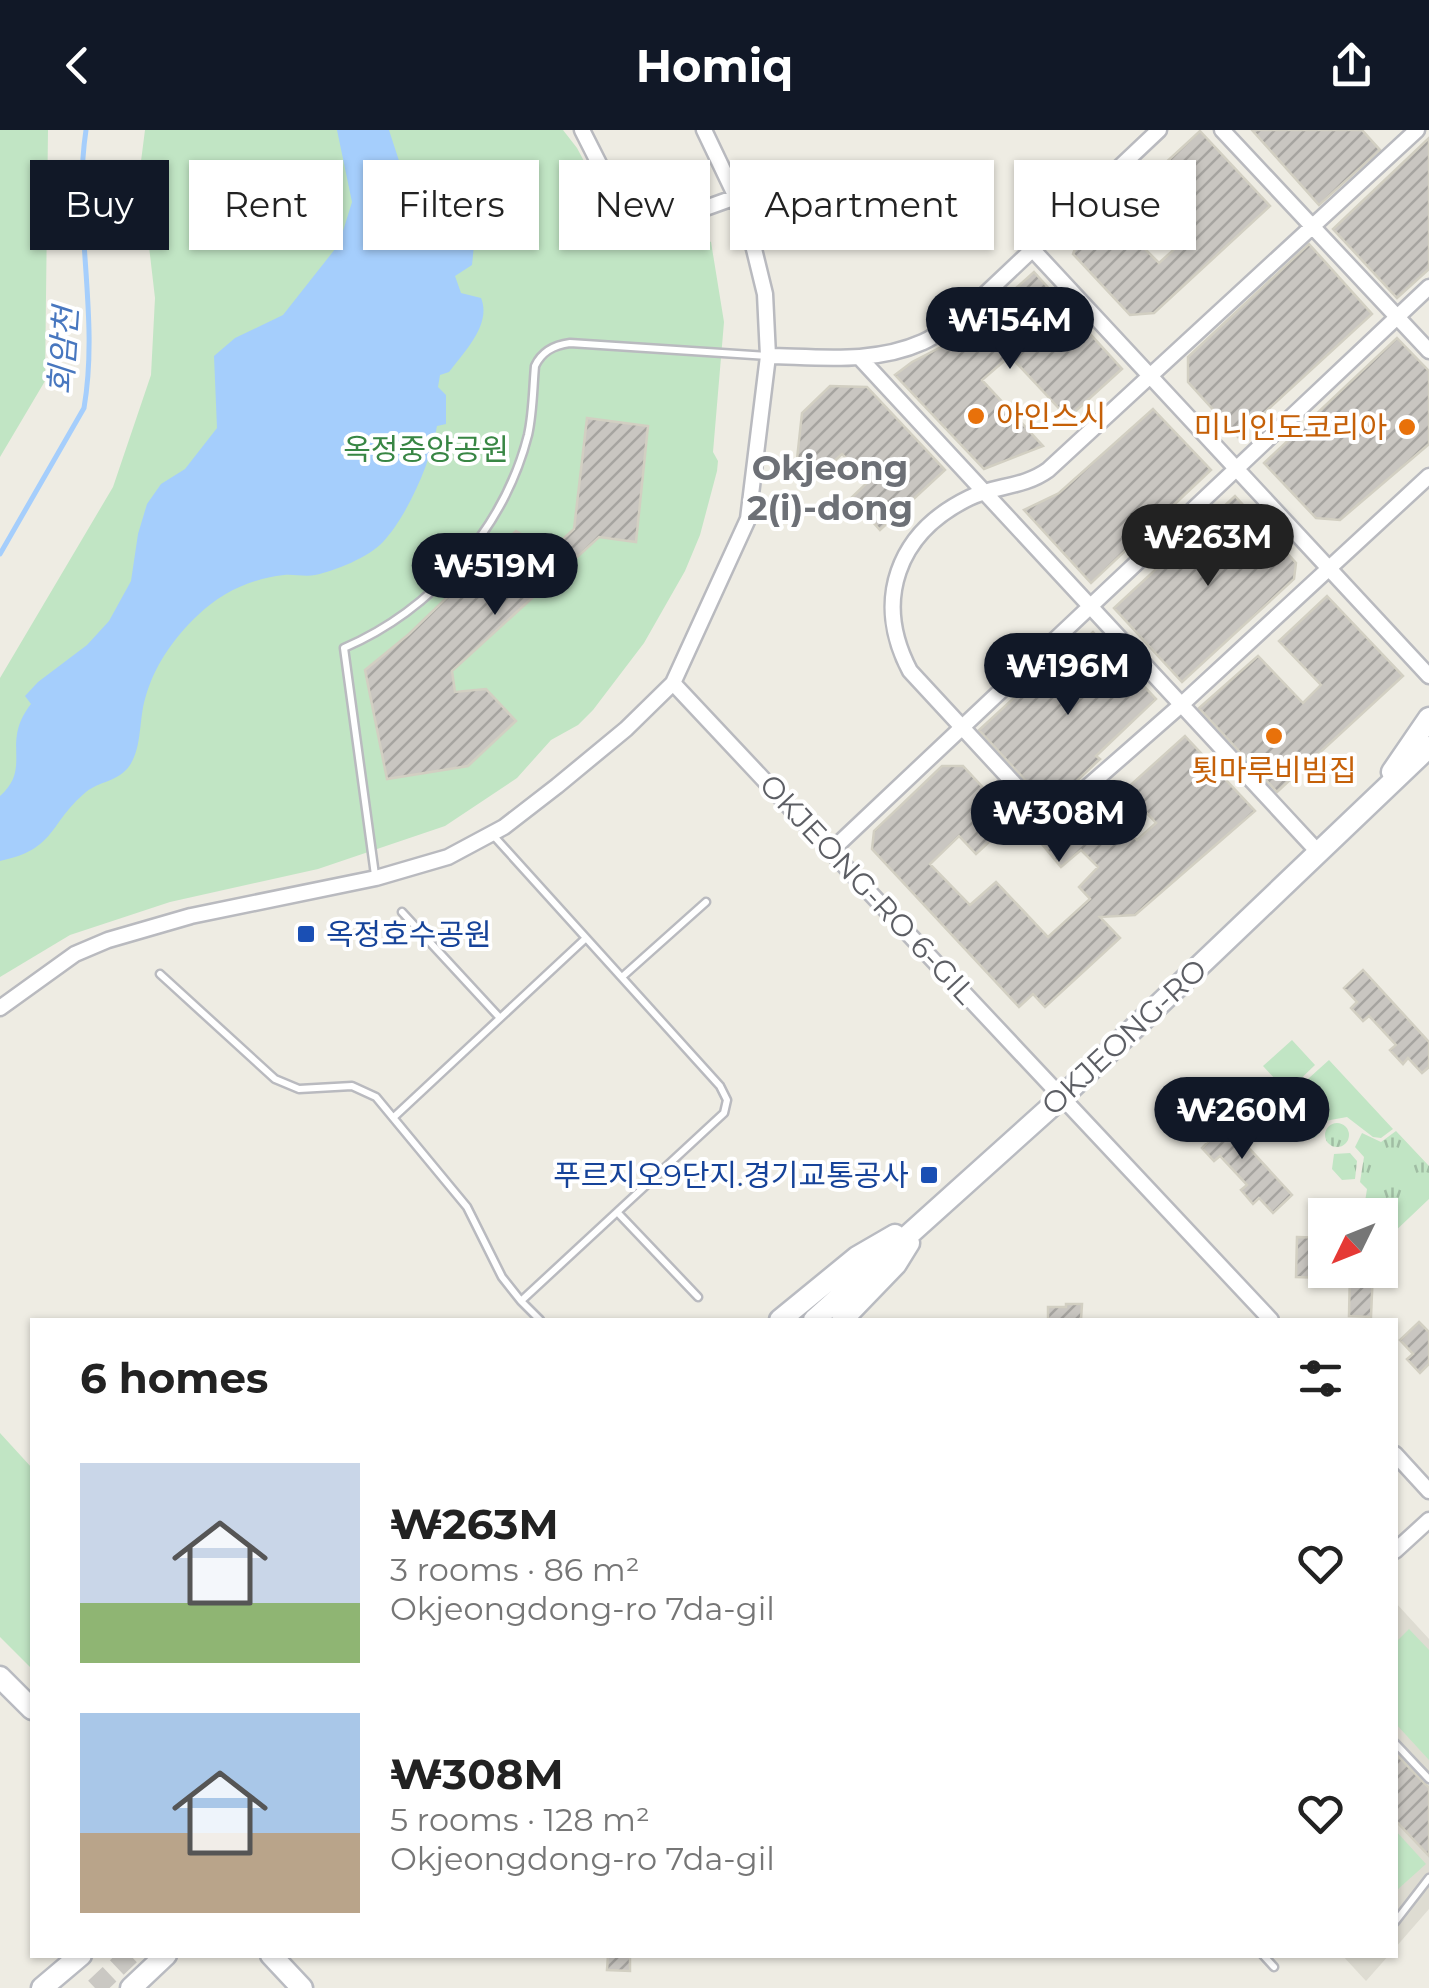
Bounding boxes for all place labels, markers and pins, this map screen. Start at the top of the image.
pin: ₩154M [940,287,1080,372]
place label: 아인스시 [996,398,1106,435]
marker: 아인스시 [965,405,987,427]
place label: 미니인도코리아 [1194,409,1387,446]
marker: 미니인도코리아 [1396,416,1418,438]
pin: ₩263M [1138,504,1278,589]
pin: ₩519M [425,533,565,618]
pin: ₩196M [998,633,1138,718]
marker: 툇마루비빔집 [1263,725,1285,747]
place label: 툇마루비빔집 [1191,752,1357,789]
pin: ₩308M [989,780,1129,865]
place label: 옥정호수공원 [326,916,492,953]
marker: 옥정호수공원 [295,923,317,945]
pin: ₩260M [1172,1077,1312,1162]
place label: 푸르지오9단지.경기교통공사 [553,1157,909,1194]
marker: 푸르지오9단지.경기교통공사 [918,1164,940,1186]

